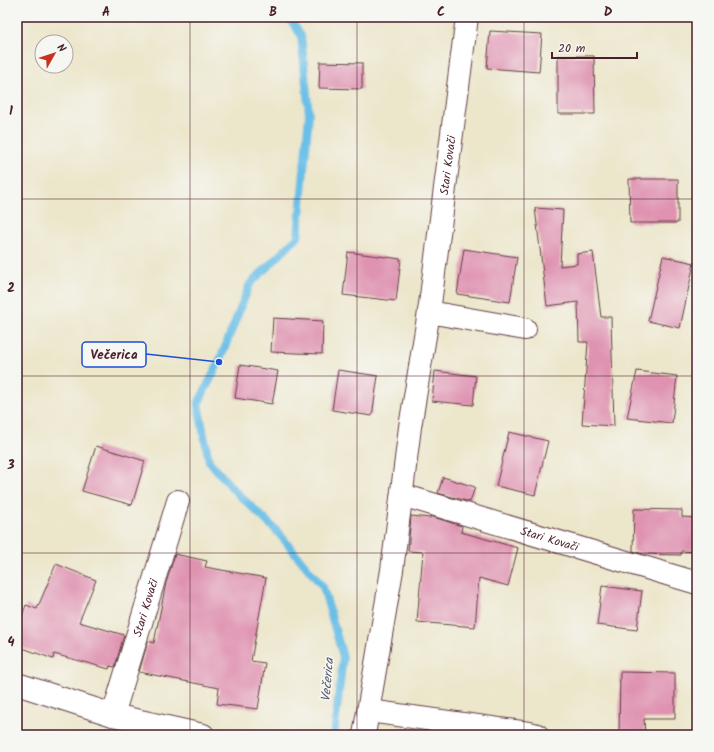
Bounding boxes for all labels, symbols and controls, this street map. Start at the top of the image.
text: A [102,2,110,23]
text: B [269,2,277,23]
text: C [437,2,445,23]
text: D [604,2,613,23]
north arrow [34,34,74,74]
scale bar [552,34,637,60]
text: 20 m [558,39,586,58]
text: N [52,40,70,57]
text: 1 [9,101,13,122]
street label: Stari Kovači [435,133,461,196]
text: 2 [7,278,15,299]
callout: Večerica [82,342,146,367]
text: Večerica [90,345,138,366]
text: 3 [6,455,15,476]
street label: Stari Kovači [518,521,582,557]
street label: Stari Kovači [128,575,164,639]
text: 4 [7,632,15,653]
water label: Večerica [316,656,340,703]

